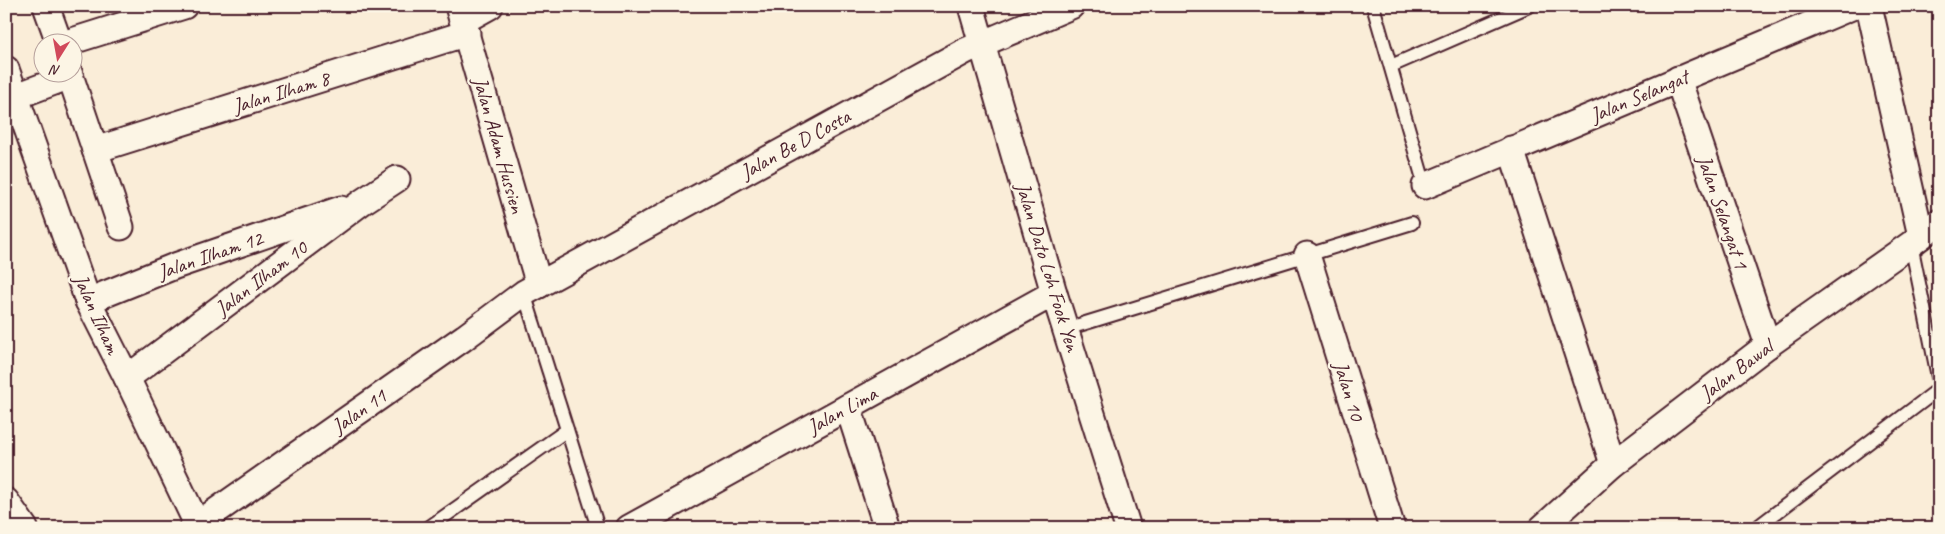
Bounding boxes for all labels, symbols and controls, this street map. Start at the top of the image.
north arrow [32,32,82,82]
text: N [47,61,61,79]
street label: Jalan Selangat [1585,63,1695,129]
street label: Jalan Ilham 8 [229,64,335,119]
street label: Jalan Adam Hussien [467,73,531,217]
street label: Jalan Be D Costa [735,102,856,185]
street label: Jalan Selangat 1 [1691,151,1755,274]
street label: Jalan Dato Loh Fook Yen [1010,178,1087,356]
street label: Jalan Ilham 12 [153,224,267,285]
street label: Jalan Ilham 10 [209,234,314,322]
street label: Jalan Ilham [67,269,127,359]
street label: Jalan Bawal [1693,332,1780,407]
street label: Jalan 10 [1327,357,1371,425]
street label: Jalan Lima [802,379,883,440]
street label: Jalan 11 [326,382,393,440]

